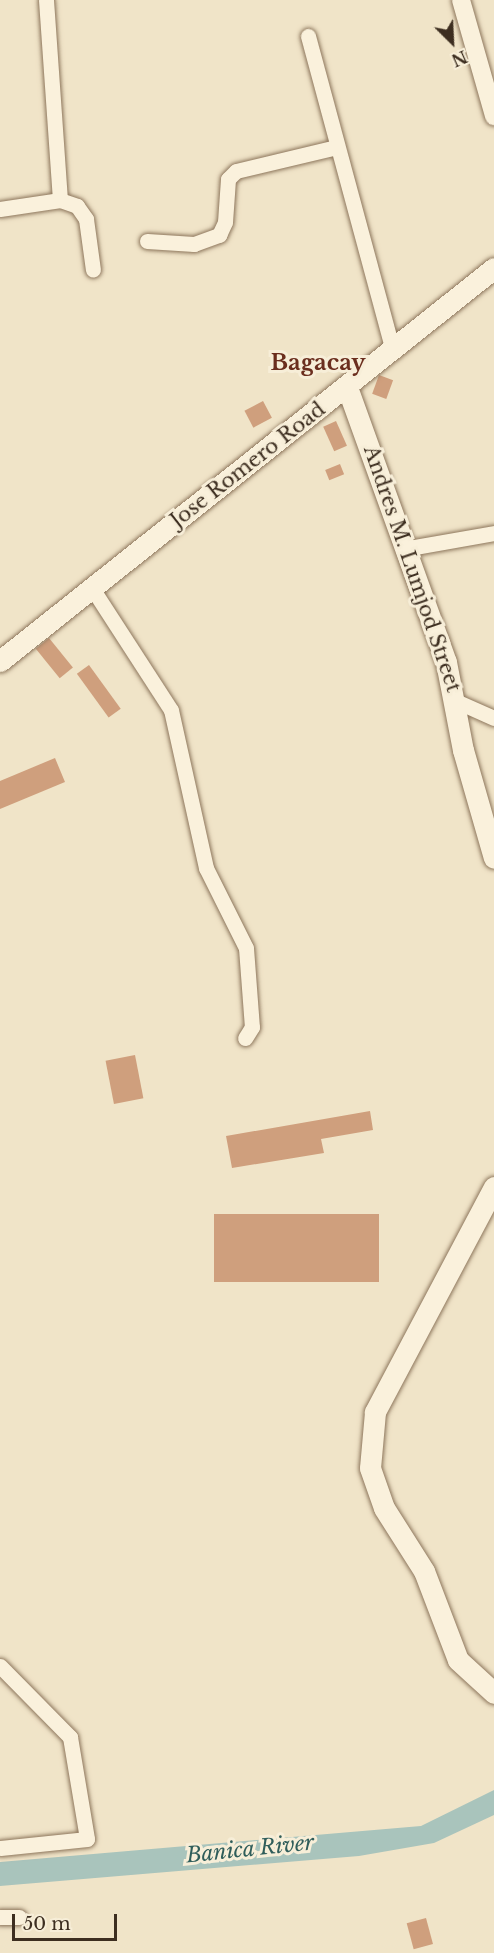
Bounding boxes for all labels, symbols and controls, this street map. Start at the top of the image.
north arrow [422,12,482,72]
text: N [448,46,470,71]
district label: Bagacay [271,350,365,376]
street label: Jose Romero Road [166,397,330,533]
street label: Andres M. Lumjod Street [358,443,466,695]
water label: Banica River [185,1830,315,1868]
scale bar [15,1902,120,1940]
text: 50 m [23,1913,71,1935]

